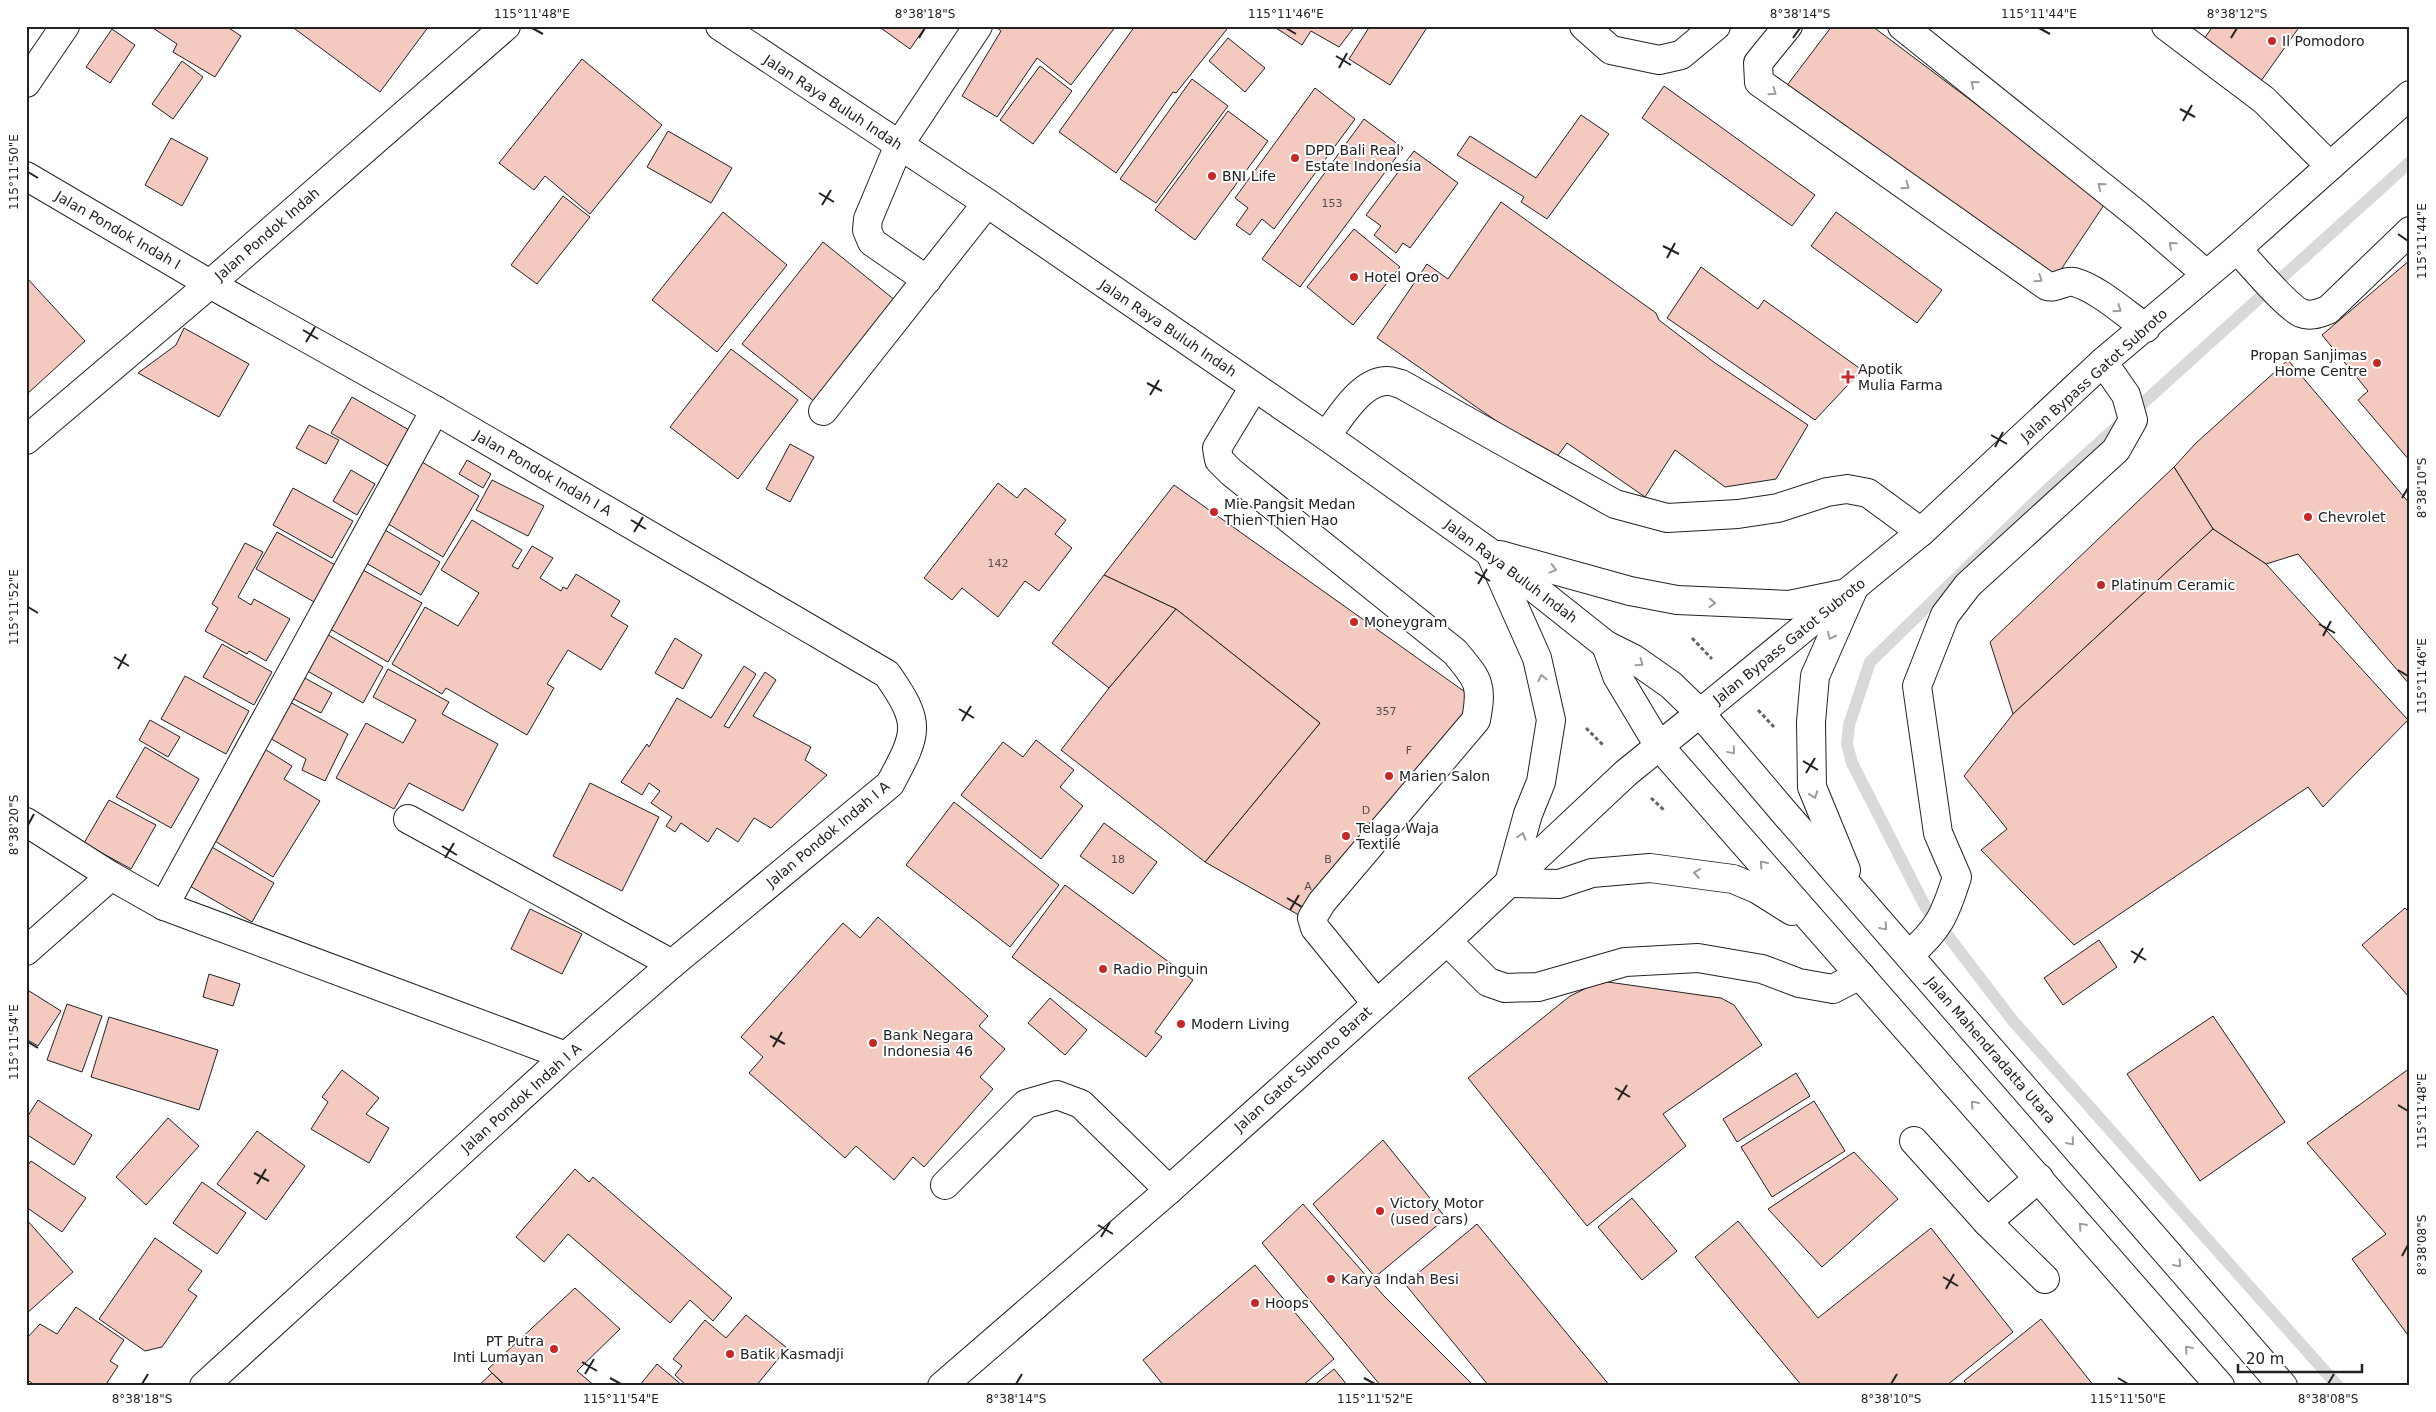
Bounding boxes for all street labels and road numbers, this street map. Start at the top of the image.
street label: Jalan Raya Buluh Indah [760,51,905,153]
street label: Jalan Pondok Indah [211,184,323,284]
street label: Jalan Pondok Indah I [52,187,183,272]
street label: Jalan Raya Buluh Indah [1096,276,1240,380]
street label: Jalan Bypass Gatot Subroto [2017,305,2170,446]
street label: Jalan Pondok Indah I A [471,427,615,519]
street label: Jalan Raya Buluh Indah [1441,515,1580,626]
street label: Jalan Bypass Gatot Subroto [1709,575,1868,708]
street label: Jalan Pondok Indah I A [762,778,893,891]
street label: Jalan Mahendradatta Utara [1922,973,2059,1127]
street label: Jalan Gatot Subroto Barat [1230,1003,1375,1136]
street label: Jalan Pondok Indah I A [457,1040,585,1157]

